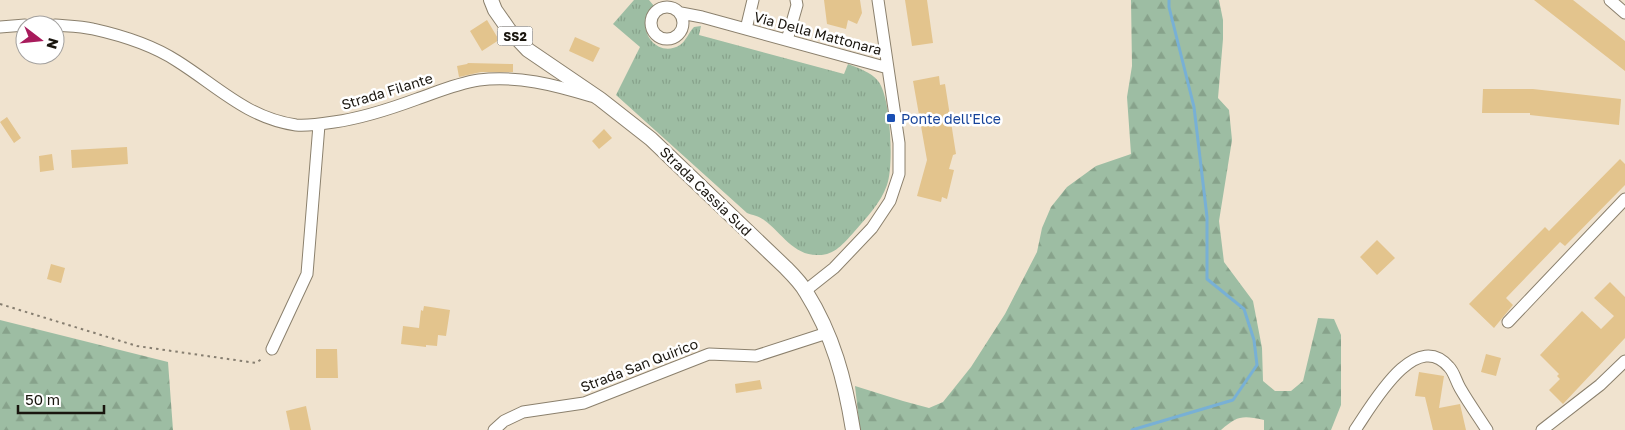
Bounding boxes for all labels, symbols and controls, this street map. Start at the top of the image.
street label: Via Della Mattonara [752,8,884,58]
north arrow [15,15,65,65]
road number: SS2 [498,27,532,46]
text: N [43,36,63,51]
street label: Strada Filante [339,69,435,113]
place label: Ponte dell'Elce [901,110,1001,127]
marker: Ponte dell'Elce [885,112,897,124]
street label: Strada Cassia Sud [657,143,755,239]
street label: Strada San Quirico [578,335,700,395]
scale bar [18,382,104,414]
text: 50 m [25,390,60,408]

